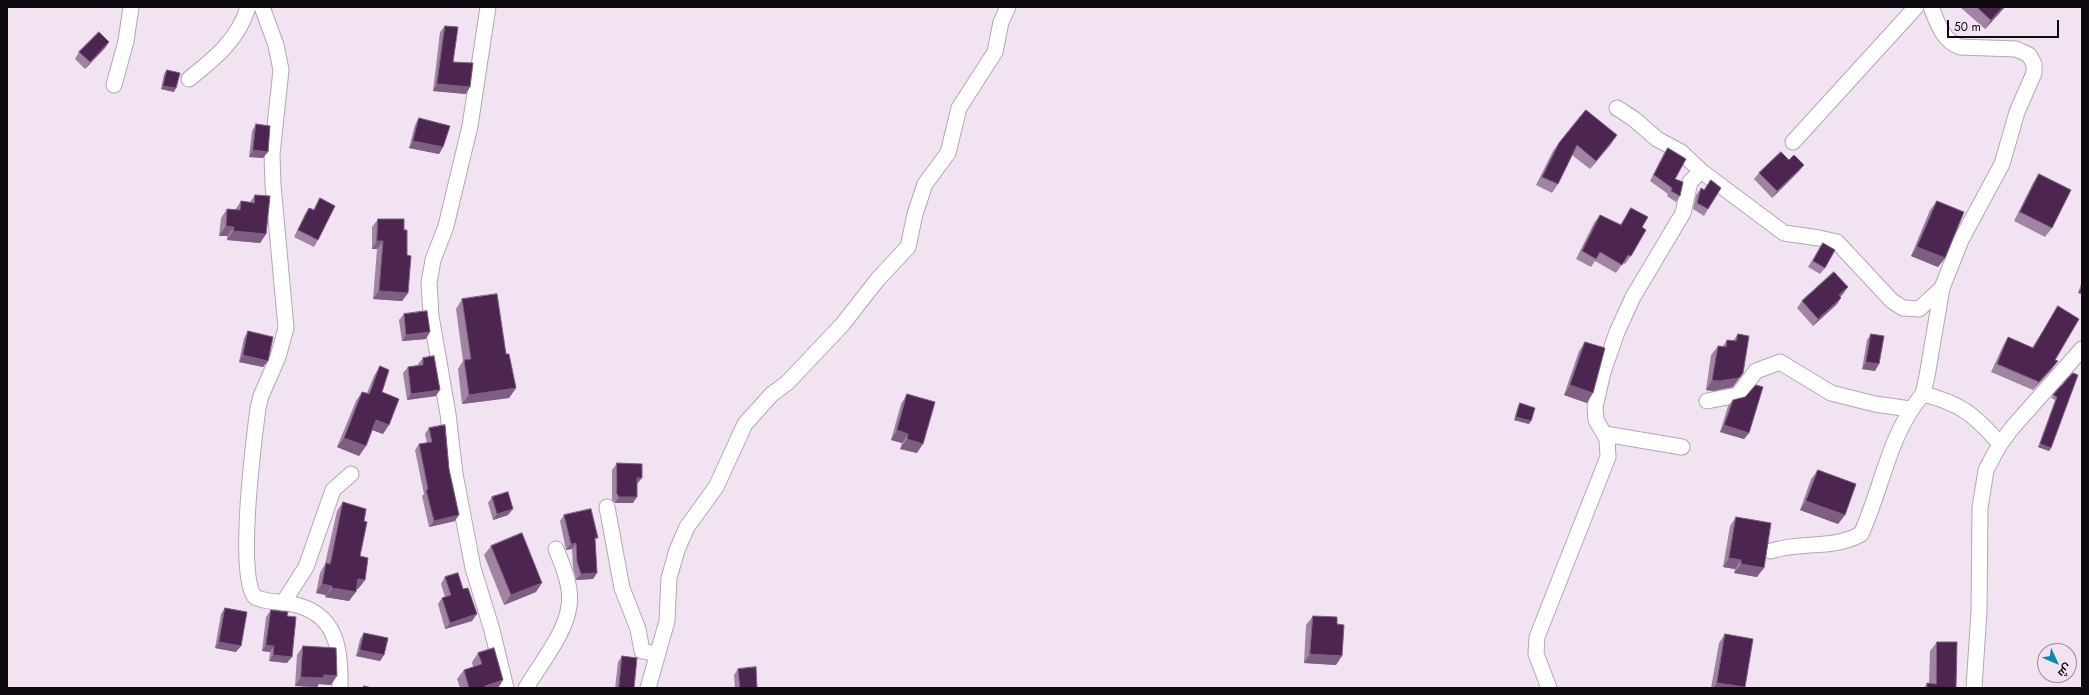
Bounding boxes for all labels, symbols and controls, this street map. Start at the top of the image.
scale bar [1949,12,2061,38]
text: 50 m [1954,18,1981,36]
north arrow [2037,643,2077,683]
text: ش [2054,660,2076,681]

